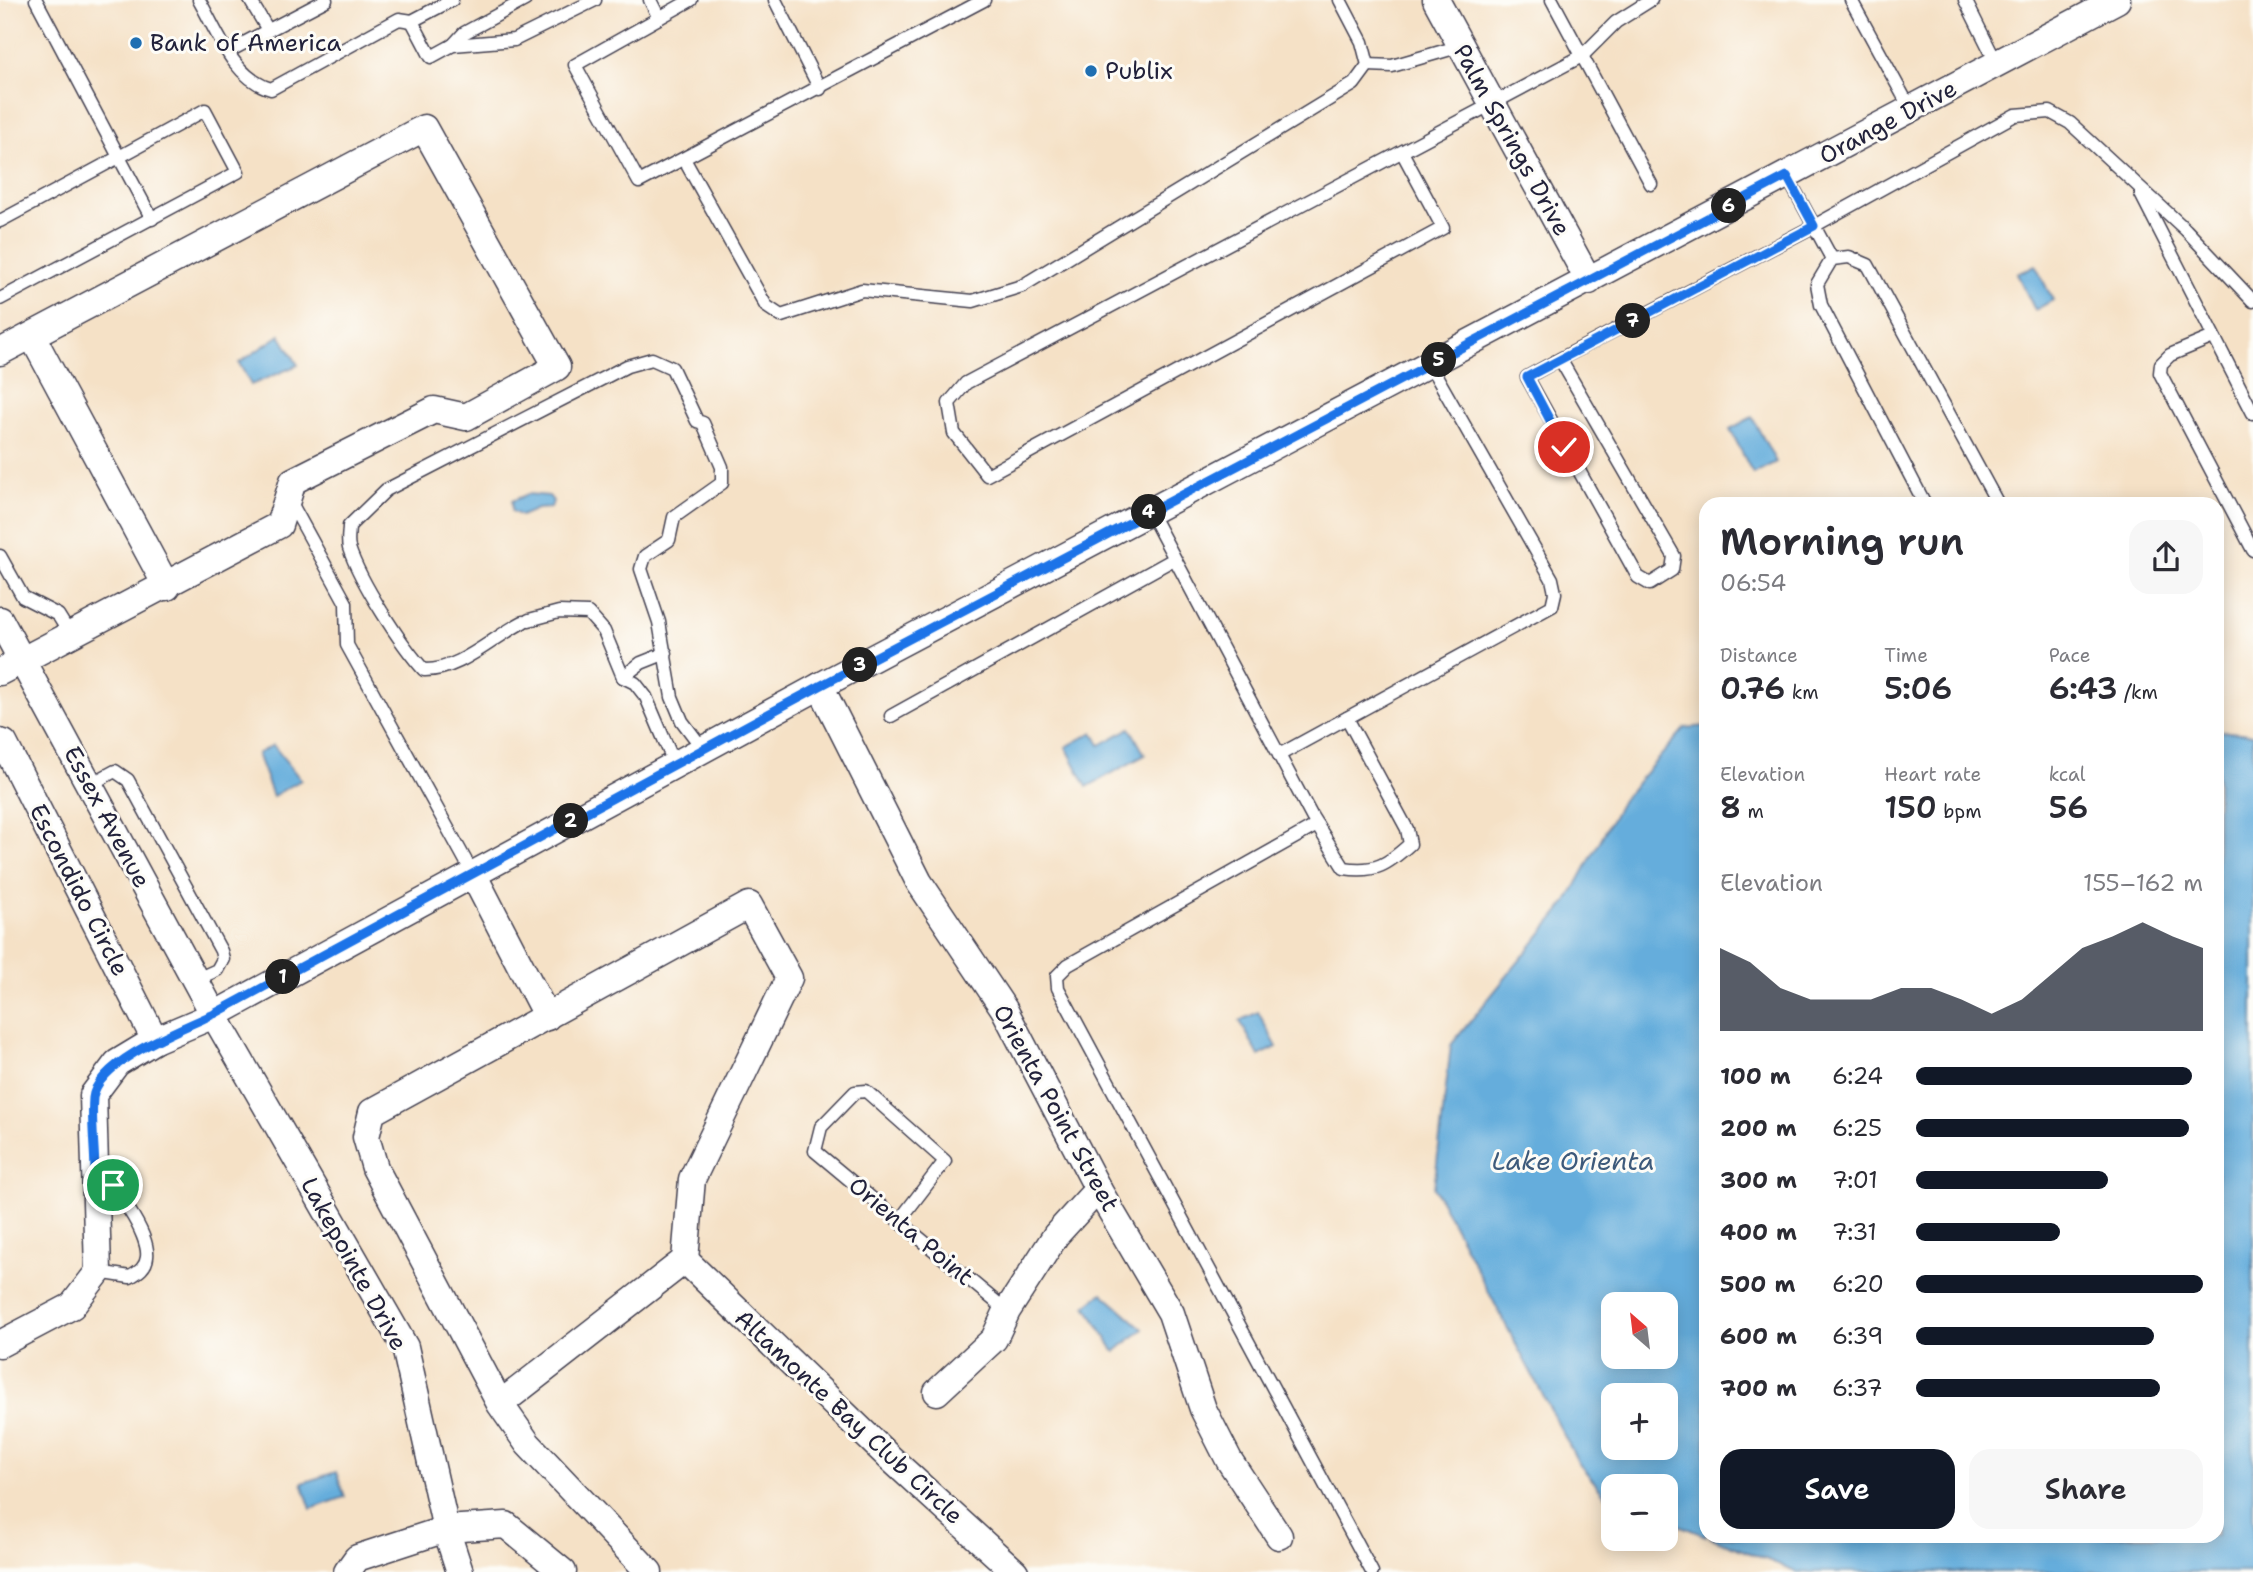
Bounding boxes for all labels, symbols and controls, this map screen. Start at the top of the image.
place label: Bank of America [150,27,341,59]
marker: Bank of America [128,35,144,51]
street label: Palm Springs Drive [1446,38,1578,242]
place label: Publix [1105,55,1173,87]
marker: Publix [1083,63,1099,79]
street label: Orange Drive [1814,72,1962,172]
pin: 6 [1712,188,1746,224]
text: 6 [1722,193,1735,218]
pin: 7 [1616,304,1650,338]
text: 7 [1626,308,1639,333]
pin: 5 [1422,342,1456,378]
text: 5 [1433,347,1444,372]
pin [1534,417,1594,477]
icon: check [1545,428,1583,466]
pin: 4 [1132,494,1166,530]
text: 4 [1142,499,1155,524]
text: Morning run [1720,516,1964,567]
button: share [2129,520,2203,594]
text: 06:54 [1720,568,1786,598]
text: Distance [1720,643,1798,668]
text: Time [1884,643,1928,668]
text: Pace [2049,643,2090,668]
pin: 3 [842,648,878,682]
text: 3 [853,652,866,677]
text: 0.76 [1720,668,1785,709]
text: 5:06 [1884,668,1952,709]
text: 6:43 [2049,668,2117,709]
text: km [1785,680,1819,705]
text: /km [2117,680,2158,705]
street label: Essex Avenue [56,740,158,894]
text: Elevation [1720,762,1805,787]
text: Heart rate [1884,762,1981,787]
text: kcal [2049,762,2086,787]
text: 8 [1720,787,1741,828]
text: 150 [1884,787,1937,828]
text: 56 [2049,787,2088,828]
street label: Escondido Circle [22,798,136,982]
text: m [1741,799,1764,824]
text: bpm [1937,799,1982,824]
pin: 2 [554,804,588,838]
text: 2 [564,808,577,833]
text: Elevation [1720,868,1823,898]
text: 155–162 m [2083,868,2203,898]
pin: 1 [266,960,300,995]
text: 1 [278,964,287,989]
street label: Orienta Point Street [986,999,1126,1217]
text: 100 m [1720,1061,1791,1091]
text: 6:24 [1832,1061,1883,1091]
text: 200 m [1720,1113,1797,1143]
text: 6:25 [1832,1113,1882,1143]
water label: Lake Orienta [1492,1143,1654,1178]
pin [83,1155,143,1215]
text: 300 m [1720,1165,1797,1195]
text: 7:01 [1832,1165,1878,1195]
icon: arrive [94,1166,132,1204]
street label: Orienta Point [842,1169,980,1293]
street label: Lakepointe Drive [293,1172,415,1356]
text: 400 m [1720,1217,1797,1247]
text: 7:31 [1832,1217,1877,1247]
text: 500 m [1720,1269,1795,1299]
text: 6:20 [1832,1269,1884,1299]
north arrow [1601,1292,1678,1368]
map controls [1601,1292,1678,1551]
street label: Altamonte Bay Club Circle [728,1303,970,1531]
text: 600 m [1720,1321,1797,1351]
text: 6:39 [1832,1321,1883,1351]
text: 700 m [1720,1373,1797,1403]
text: 6:37 [1832,1373,1883,1403]
button: + [1601,1383,1678,1460]
button: Save [1720,1449,1955,1529]
button: Share [1969,1449,2203,1529]
button: − [1601,1474,1678,1551]

